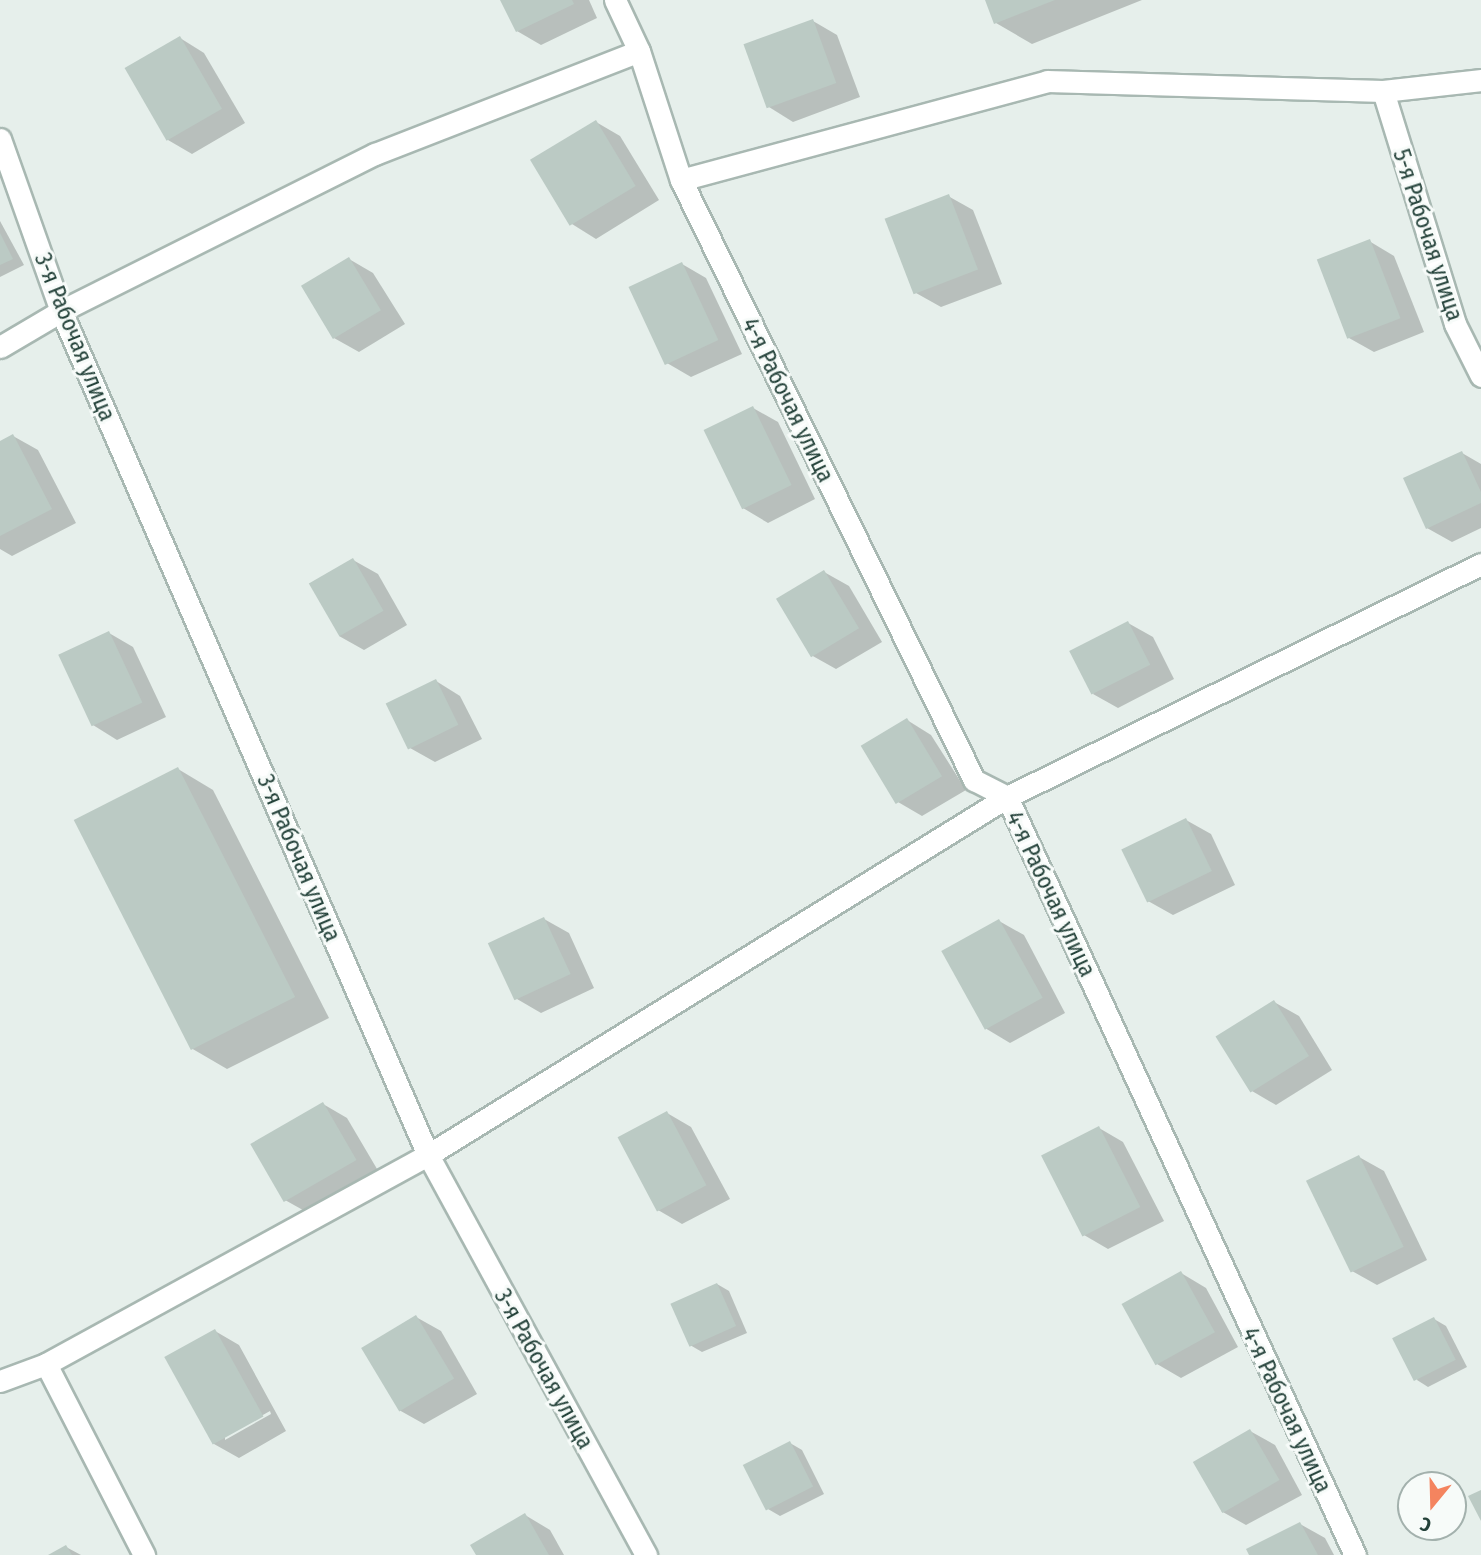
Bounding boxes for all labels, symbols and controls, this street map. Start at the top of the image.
street label: 5-я Рабочая улица [1387,146,1469,324]
street label: 3-я Рабочая улица [29,249,121,425]
street label: 4-я Рабочая улица [736,313,840,487]
street label: 3-я Рабочая улица [251,770,347,946]
street label: 4-я Рабочая улица [1001,807,1101,981]
street label: 3-я Рабочая улица [489,1284,599,1454]
street label: 4-я Рабочая улица [1237,1323,1337,1497]
north arrow [1397,1471,1467,1541]
text: С [1417,1512,1434,1537]

